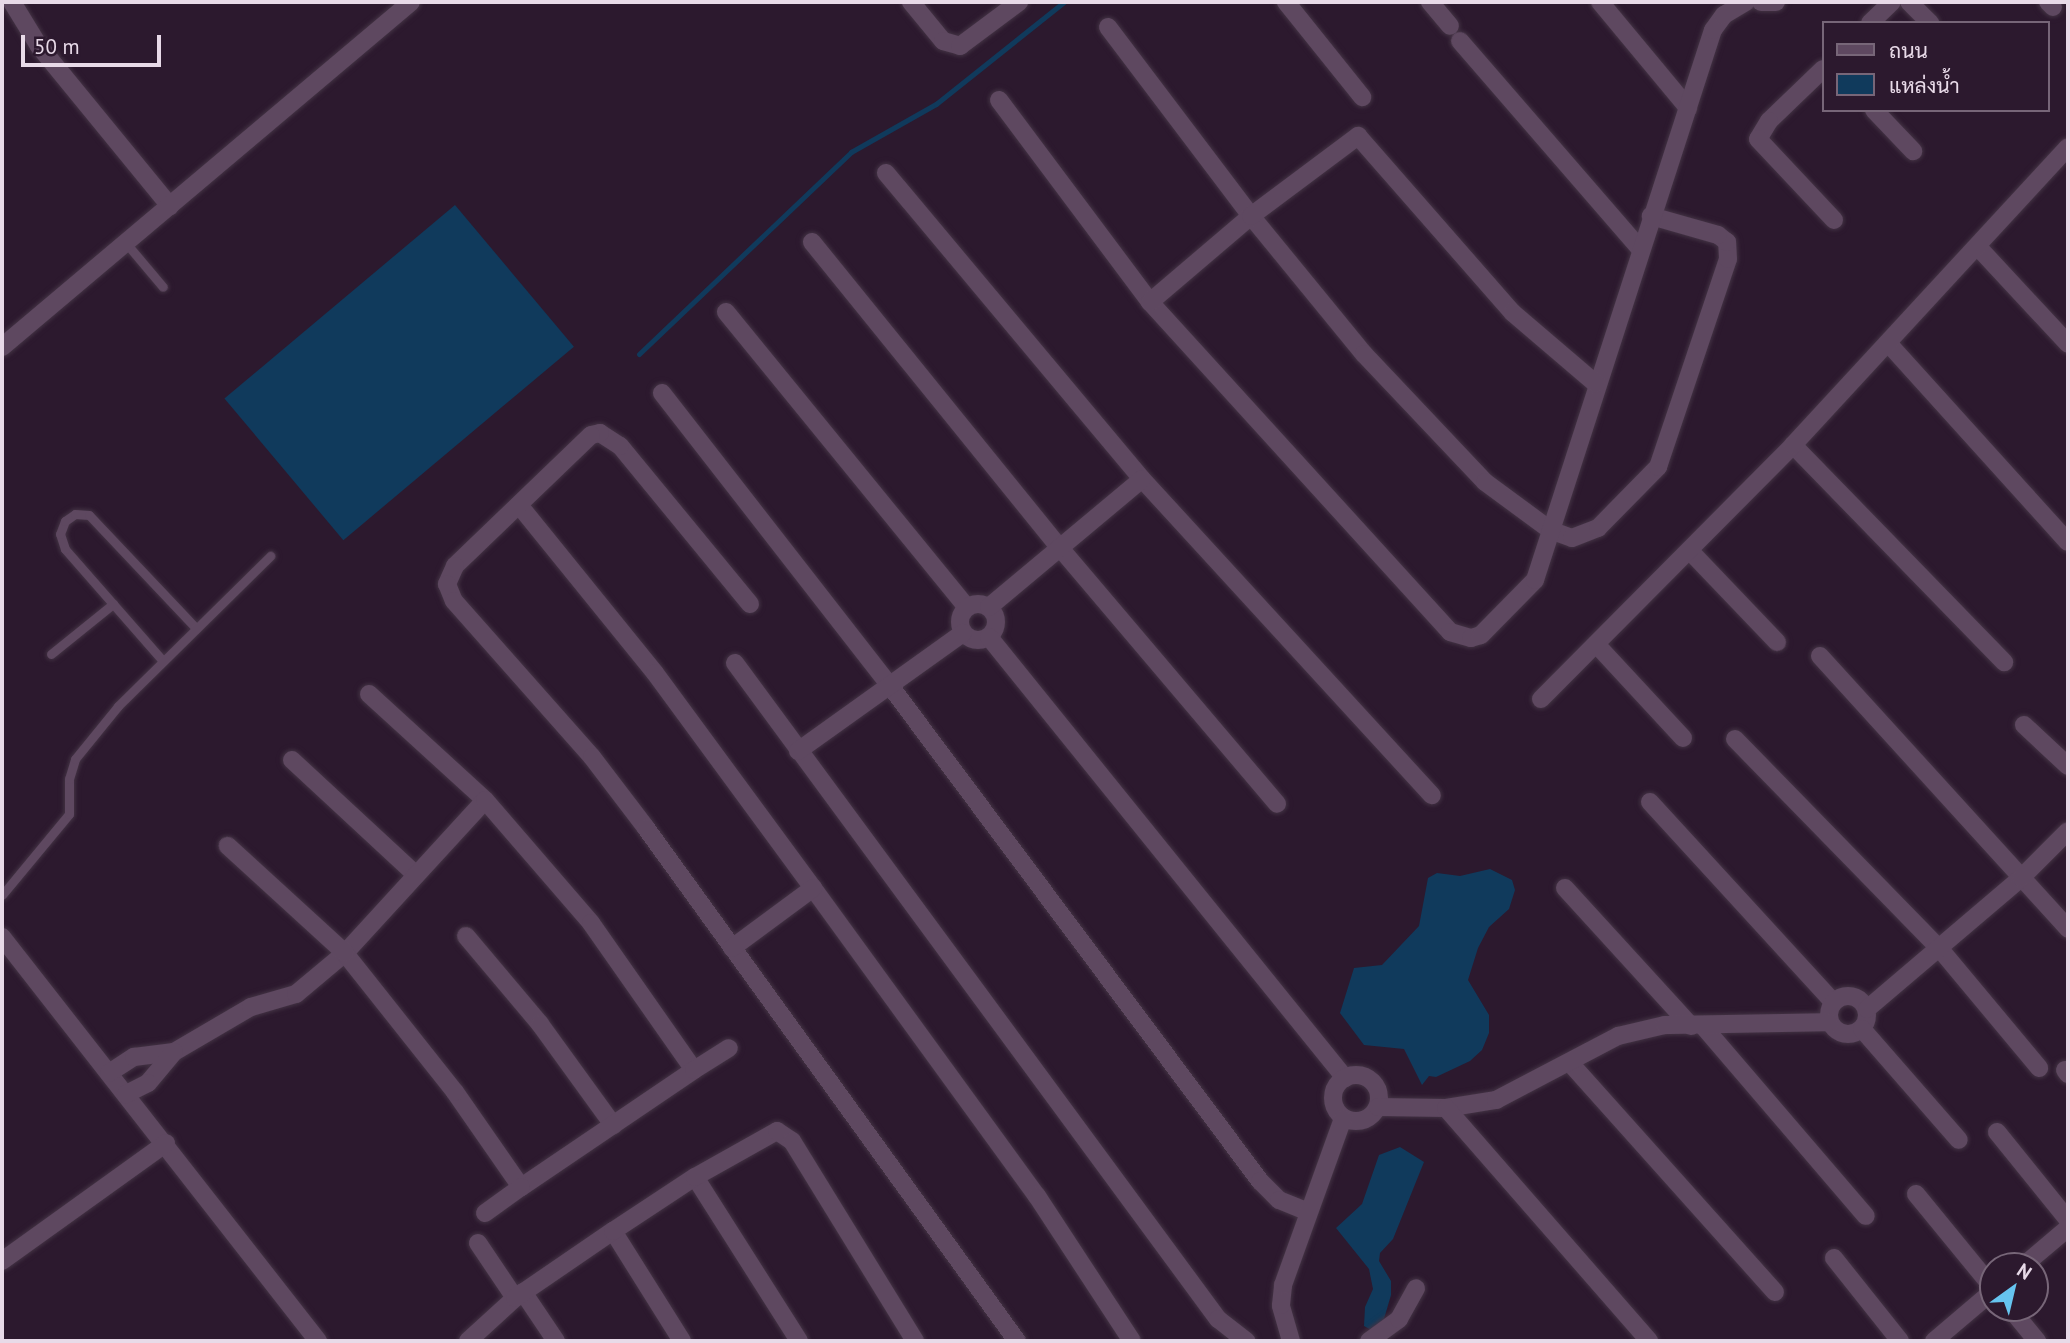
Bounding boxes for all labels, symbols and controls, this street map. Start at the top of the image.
scale bar [24,21,164,65]
legend [1822,21,2049,112]
text: 50 m [34,33,80,60]
text: ถนน [1889,37,1928,64]
text: แหล่งน้ำ [1889,72,1960,99]
north arrow [1979,1252,2049,1322]
text: N [2013,1258,2037,1285]

